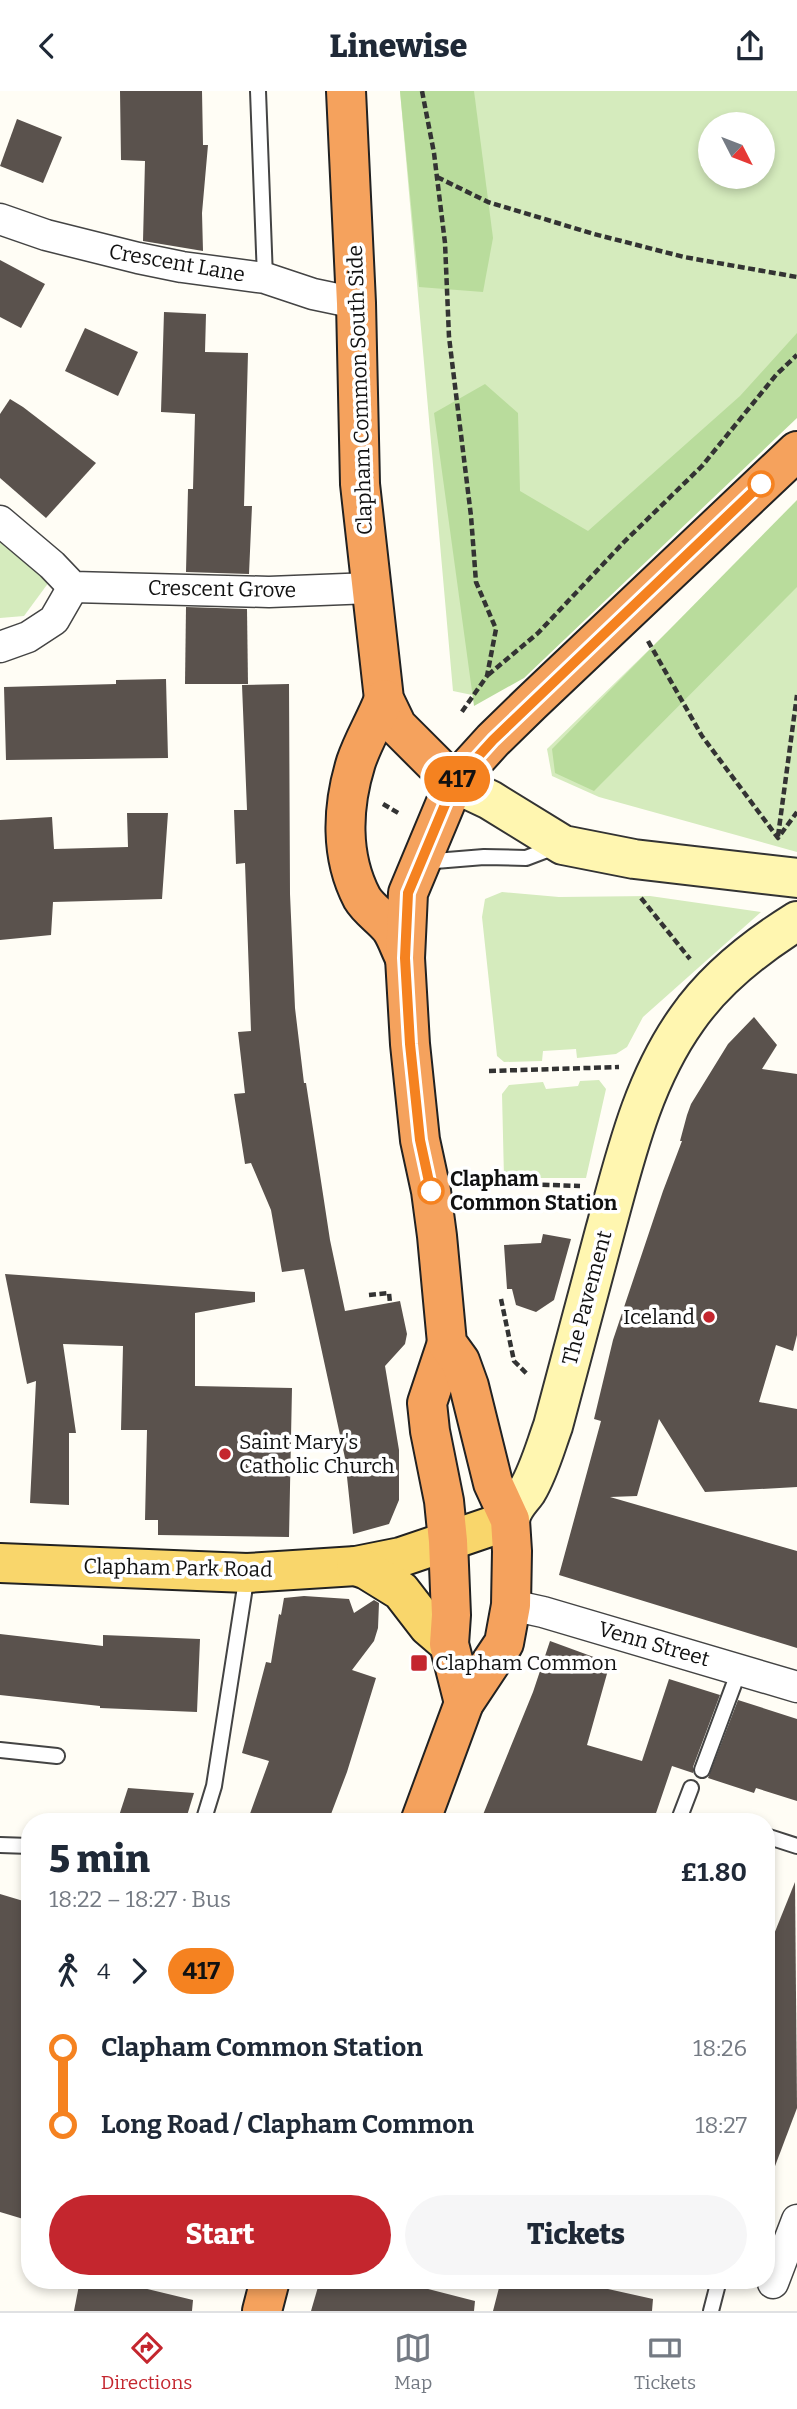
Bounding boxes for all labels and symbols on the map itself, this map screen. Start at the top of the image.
north arrow [698,112,775,189]
street label: Crescent Lane [107,238,247,288]
street label: Clapham Common South Side [342,244,378,536]
unlabelled marker [748,471,774,497]
street label: Crescent Grove [148,575,296,603]
line badge: 417 [417,756,497,802]
place label: Clapham Common Station [450,1166,618,1216]
marker: Clapham Common Station [418,1178,444,1204]
street label: The Pavement [557,1227,618,1368]
place label: Iceland [623,1304,695,1330]
marker: Iceland [701,1309,717,1325]
place label: Saint Mary's Catholic Church [239,1429,395,1479]
marker: Saint Mary's Catholic Church [217,1446,233,1462]
street label: Clapham Park Road [83,1553,273,1583]
street label: Venn Street [595,1616,713,1672]
place label: Clapham Common [435,1650,617,1676]
marker: Clapham Common [409,1653,429,1673]

